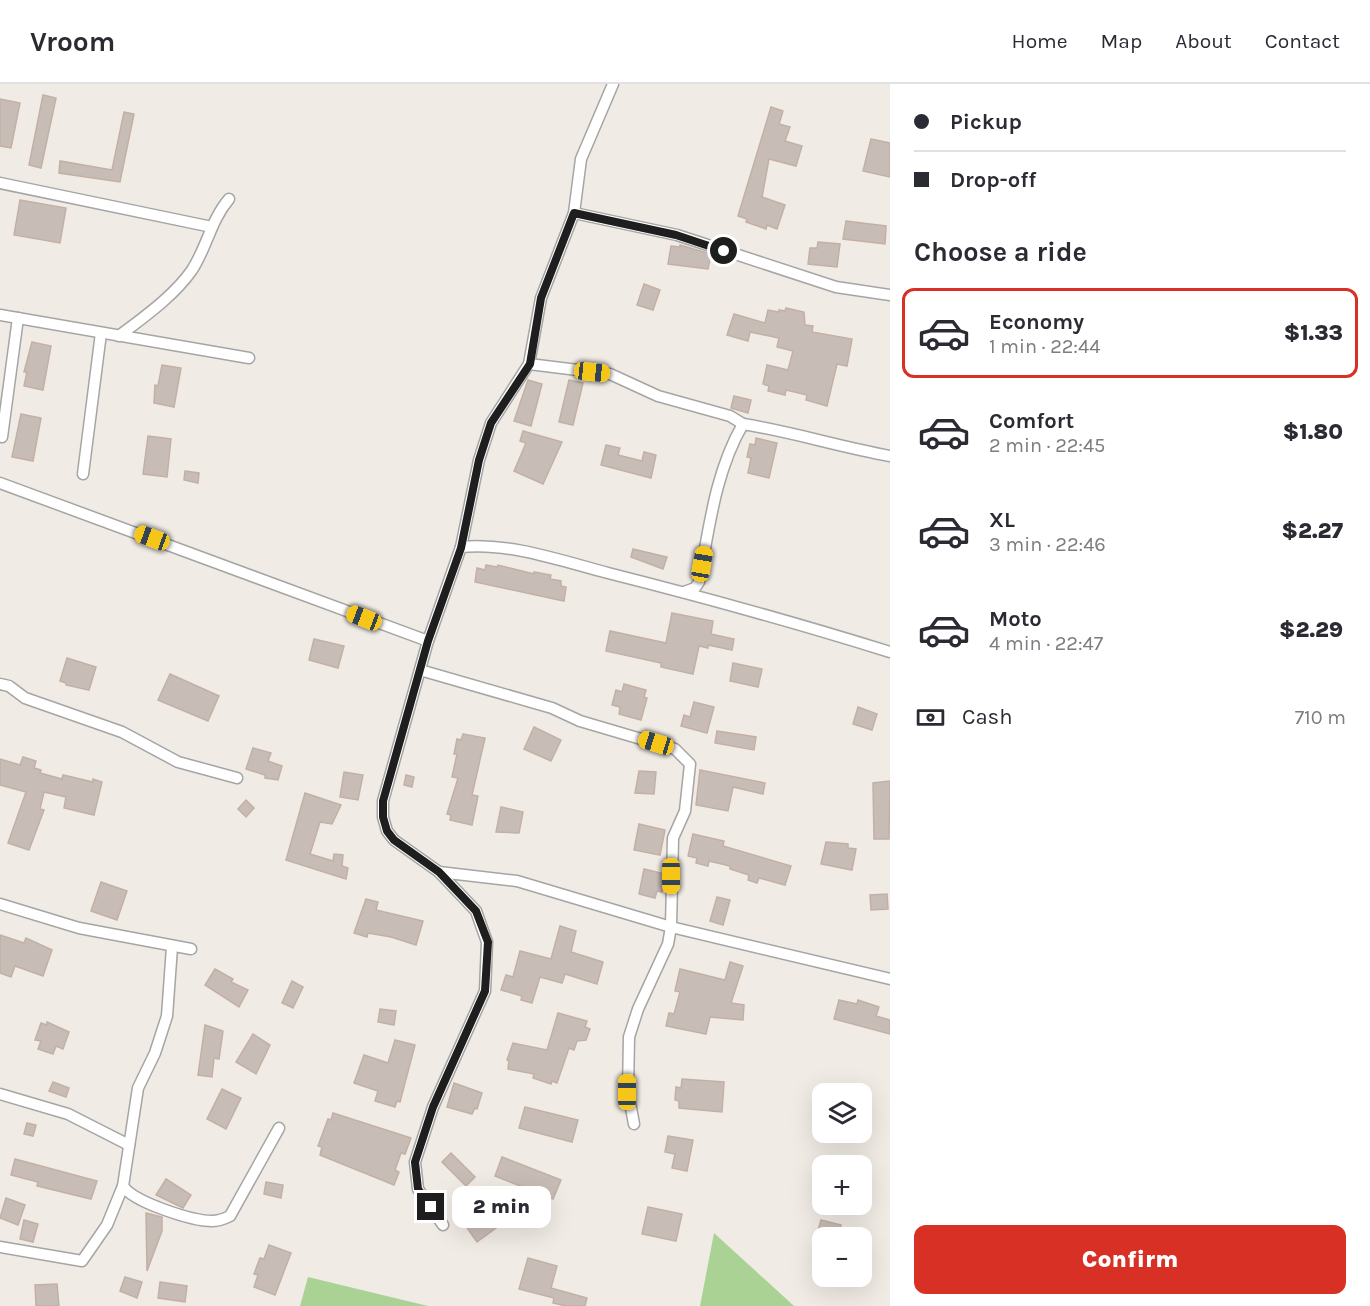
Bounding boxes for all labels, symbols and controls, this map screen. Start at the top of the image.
text: Vroom [30,25,115,58]
text: Home [1012,29,1068,53]
text: Map [1101,29,1142,53]
text: About [1175,29,1232,53]
text: Contact [1265,29,1340,53]
text: Pickup [950,109,1022,135]
text: Drop-off [950,167,1036,193]
text: Choose a ride [914,236,1087,268]
route start [710,237,737,264]
icon: car [917,306,971,360]
text: Economy [989,309,1084,335]
text: $1.33 [1284,320,1343,346]
text: 1 min · 22:44 [989,335,1100,358]
car [573,361,611,383]
icon: car [917,405,971,459]
text: Comfort [989,408,1074,434]
text: $1.80 [1283,419,1343,445]
text: 2 min · 22:45 [989,434,1105,457]
icon: car [917,504,971,558]
text: XL [989,507,1015,533]
text: $2.27 [1282,518,1343,544]
car [132,523,172,553]
text: 3 min · 22:46 [989,533,1106,556]
car [690,545,714,583]
car [344,603,384,633]
icon: car [917,603,971,657]
text: Moto [989,606,1042,632]
text: $2.29 [1279,617,1343,643]
text: 4 min · 22:47 [989,632,1103,655]
icon: cash [914,701,947,734]
text: Cash [962,704,1012,730]
text: 710 m [1295,706,1346,729]
car [636,729,676,757]
car [662,858,680,894]
car [618,1074,636,1110]
map controls [812,1083,872,1287]
button: layers [812,1083,872,1143]
button: + [812,1155,872,1215]
callout: 2 min [452,1186,551,1228]
route end [417,1193,444,1220]
text: 2 min [473,1195,530,1218]
button: Confirm [914,1225,1346,1294]
button: − [812,1227,872,1287]

